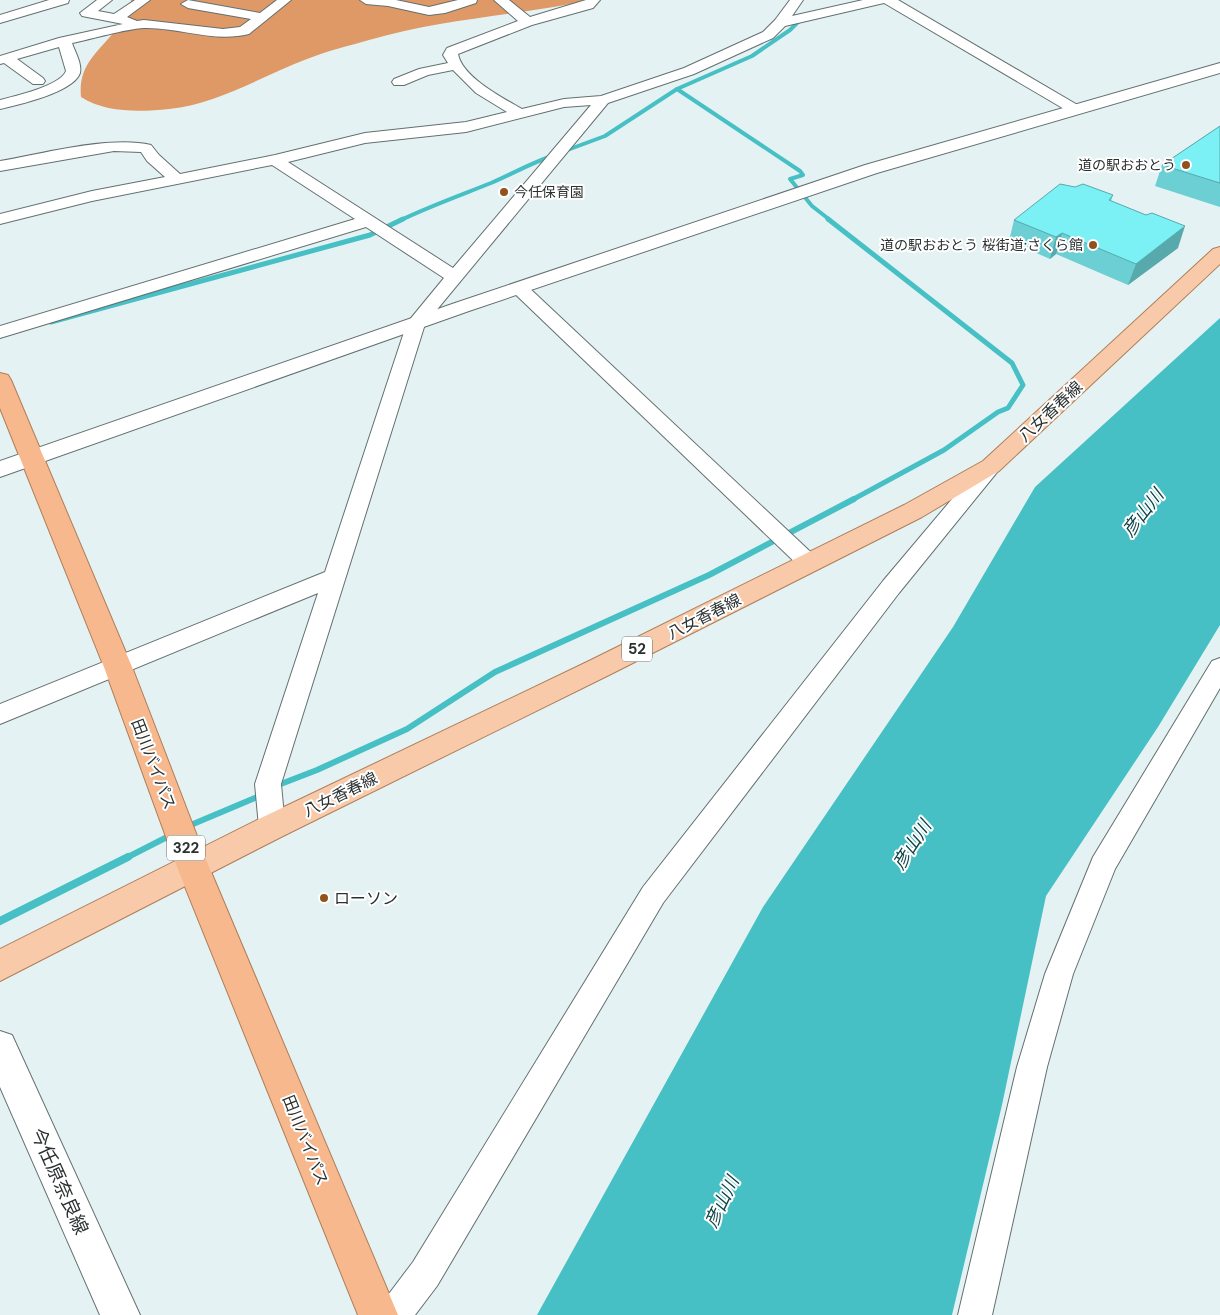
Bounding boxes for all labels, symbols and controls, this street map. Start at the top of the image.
place label: 道の駅おおとう [1078,156,1176,174]
marker: 道の駅おおとう [1180,159,1192,171]
place label: 今任保育園 [514,183,584,201]
marker: 今任保育園 [498,186,510,198]
place label: 道の駅おおとう 桜街道;さくら館 [880,236,1083,254]
marker: 道の駅おおとう 桜街道;さくら館 [1087,239,1099,251]
street label: 八女香春線 [1014,376,1087,446]
water label: 彦山川 [1117,483,1170,542]
street label: 八女香春線 [664,589,745,644]
road number: 52 [622,636,652,662]
street label: 田川バイパス [127,716,180,813]
street label: 八女香春線 [300,767,381,821]
water label: 彦山川 [887,814,938,874]
road number: 322 [167,836,205,860]
place label: ローソン [334,888,398,909]
marker: ローソン [318,892,330,904]
street label: 田川バイパス [278,1092,333,1188]
street label: 今任原奈良線 [25,1124,94,1238]
water label: 彦山川 [699,1171,745,1232]

